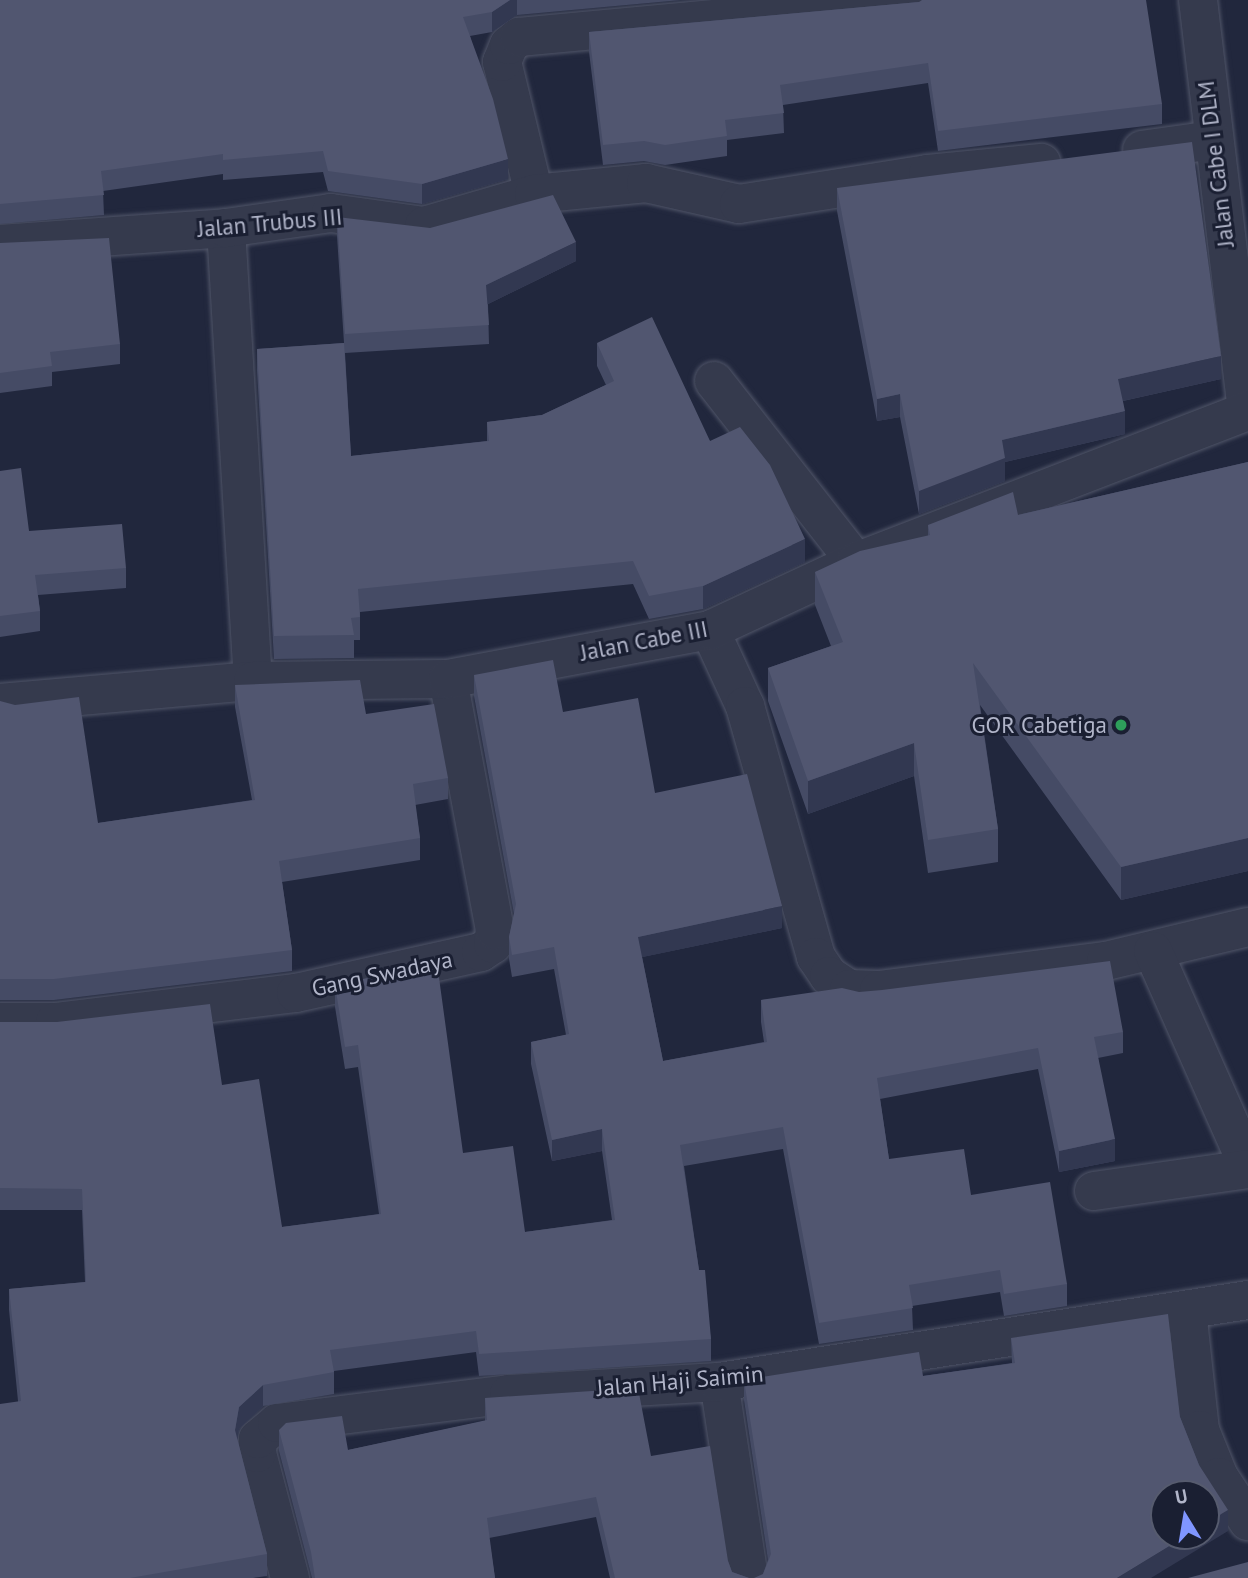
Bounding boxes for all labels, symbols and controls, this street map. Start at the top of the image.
street label: Jalan Cabe I DLM [1192,79,1240,249]
street label: Jalan Trubus III [196,203,344,243]
street label: Jalan Cabe III [578,615,710,667]
place label: GOR Cabetiga [971,711,1107,739]
marker: GOR Cabetiga [1113,717,1129,733]
street label: Gang Swadaya [309,946,455,1002]
street label: Jalan Haji Saimin [595,1360,765,1402]
north arrow [1150,1480,1220,1550]
text: U [1173,1483,1190,1509]

